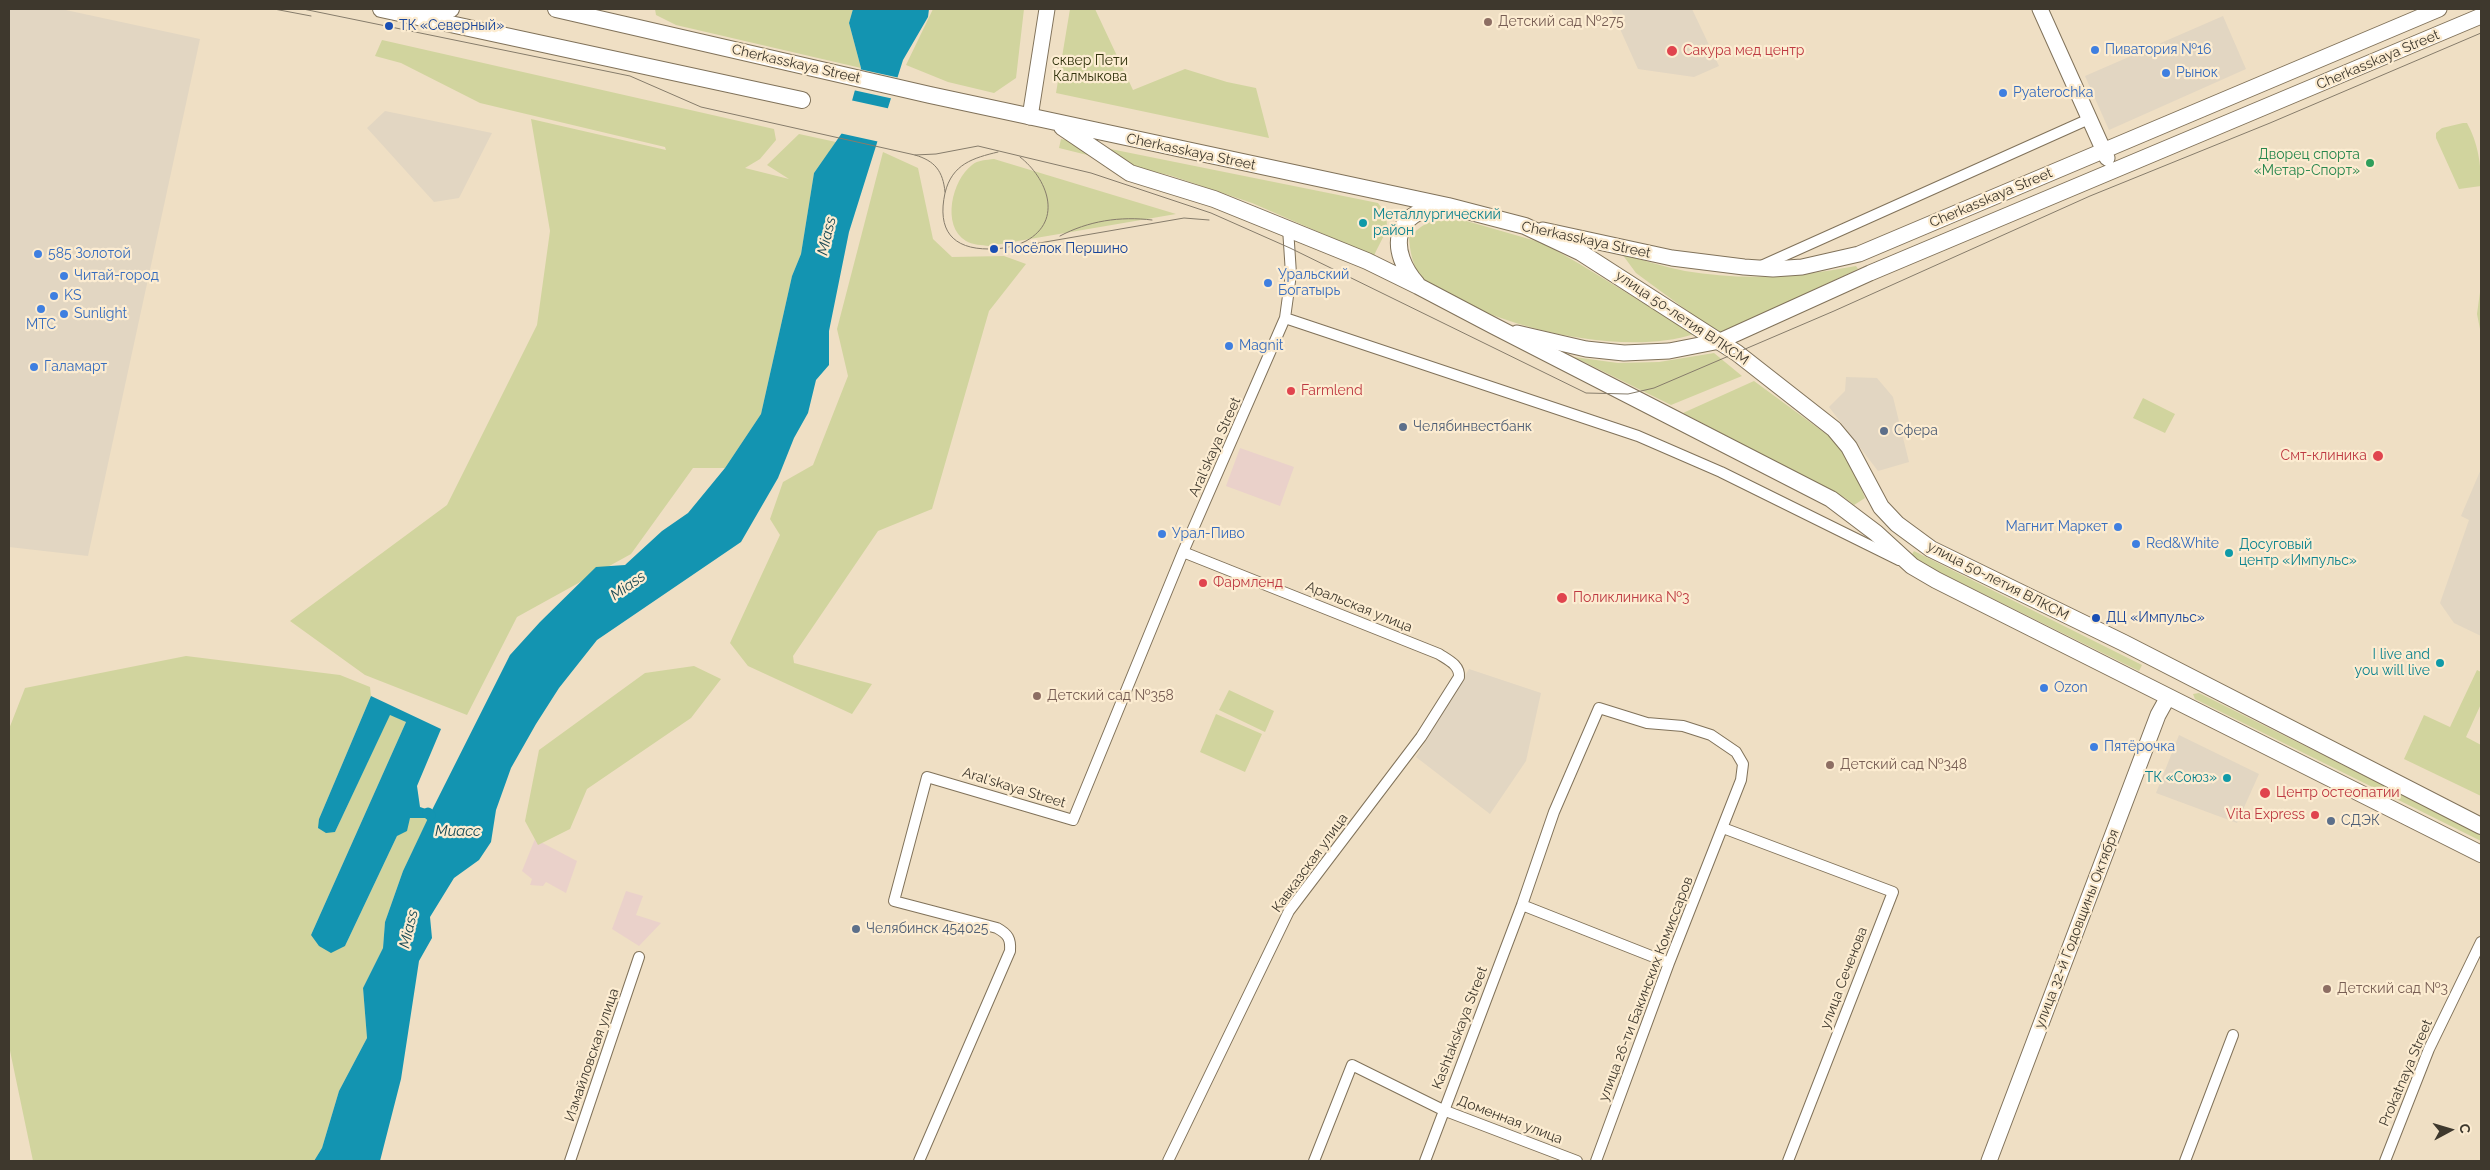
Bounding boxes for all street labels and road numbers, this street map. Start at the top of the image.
street label: Cherkasskaya Street [2314,27,2442,93]
street label: Cherkasskaya Street [730,41,862,87]
street label: Cherkasskaya Street [1125,130,1257,174]
street label: Cherkasskaya Street [1927,165,2055,231]
street label: Cherkasskaya Street [1520,218,1652,262]
street label: улица 50-летия ВЛКСМ [1612,267,1752,369]
street label: Aral'skaya Street [1186,395,1244,499]
street label: улица 50-летия ВЛКСМ [1924,538,2072,624]
street label: Аральская улица [1303,578,1415,636]
street label: Aral'skaya Street [960,764,1068,812]
street label: Кавказская улица [1268,810,1352,916]
street label: улица 32-й Годовщины Октября [2031,827,2123,1031]
street label: улица 26-ти Бакинских Комиссаров [1595,874,1697,1104]
street label: улица Сеченова [1817,925,1871,1031]
street label: Kashtakskaya Street [1429,964,1491,1092]
street label: Измайловская улица [561,986,623,1124]
street label: Prokatnaya Street [2376,1017,2436,1129]
street label: Доменная улица [1455,1092,1565,1148]

